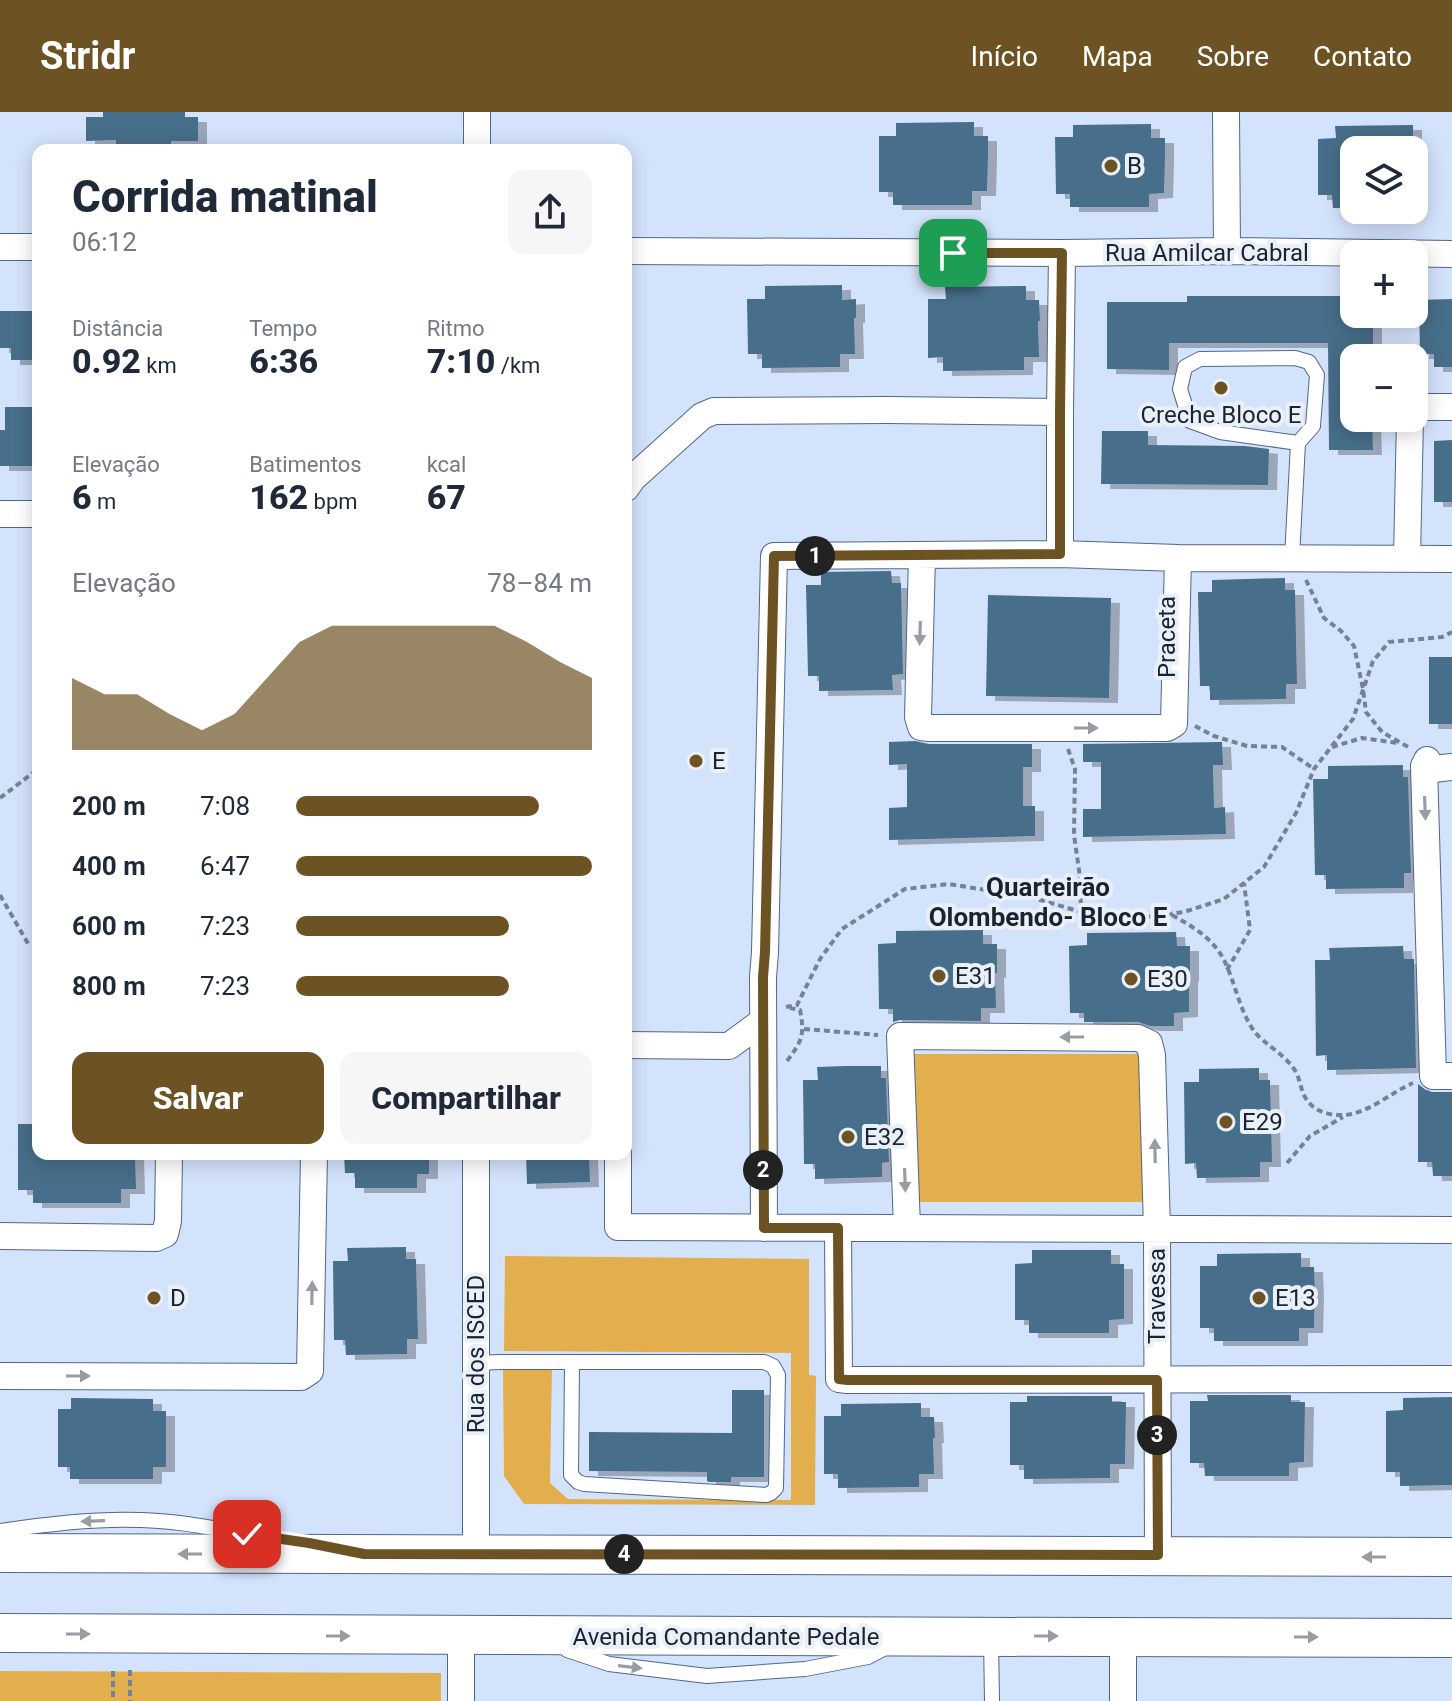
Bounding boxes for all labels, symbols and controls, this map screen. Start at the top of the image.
text: Stridr [40,34,136,78]
text: Início [971,40,1038,73]
text: Mapa [1082,40,1153,73]
text: Sobre [1197,40,1269,73]
text: Contato [1313,40,1412,73]
map controls [1340,136,1428,432]
button: layers [1340,136,1428,224]
place label: B [1127,152,1142,180]
marker: B [1102,157,1120,175]
button: share [508,170,592,254]
text: Corrida matinal [72,171,378,223]
pin [919,219,987,287]
text: 06:12 [72,227,137,257]
icon: arrive [931,231,975,275]
street label: Rua Amilcar Cabral [1105,239,1309,267]
button: + [1340,240,1428,328]
text: Distância [72,316,163,341]
text: Tempo [249,316,317,341]
text: Ritmo [427,316,485,341]
text: 0.92 [72,341,141,381]
text: 6:36 [249,341,318,381]
text: 7:10 [427,341,495,381]
button: − [1340,344,1428,432]
text: km [141,353,177,378]
text: /km [495,353,540,378]
marker: Creche Bloco E [1212,379,1230,397]
place label: Creche Bloco E [1140,401,1302,429]
text: Elevação [72,452,160,477]
text: Batimentos [249,452,362,477]
text: kcal [427,452,466,477]
text: 6 [72,477,92,517]
text: 162 [249,477,308,517]
text: 67 [427,477,466,517]
text: m [92,489,116,514]
text: bpm [308,489,358,514]
pin: 1 [795,536,835,576]
text: 1 [809,543,821,568]
text: Elevação [72,568,176,598]
text: 78–84 m [487,568,592,598]
street label: Praceta [1153,596,1181,678]
one-way arrow [914,621,926,646]
one-way arrow [1074,722,1099,734]
place label: E [712,747,726,775]
marker: E [687,752,705,770]
text: 200 m [72,791,146,821]
text: 7:08 [200,791,250,821]
one-way arrow [1419,796,1432,821]
text: 400 m [72,851,146,881]
text: 6:47 [200,851,250,881]
district label: Quarteirão Olombendo- Bloco E [929,872,1168,932]
text: 600 m [72,911,146,941]
text: 7:23 [200,911,250,941]
place label: E31 [955,962,996,990]
place label: E30 [1147,965,1188,993]
marker: E31 [930,967,948,985]
marker: E30 [1122,970,1140,988]
text: 800 m [72,971,146,1001]
text: 7:23 [200,971,250,1001]
one-way arrow [1059,1031,1084,1043]
button: Salvar [72,1052,324,1144]
button: Compartilhar [340,1052,592,1144]
place label: E29 [1242,1108,1283,1136]
marker: E29 [1217,1113,1235,1131]
place label: E32 [864,1123,905,1151]
marker: E32 [839,1128,857,1146]
one-way arrow [1148,1138,1161,1163]
pin: 2 [743,1150,783,1190]
text: 2 [757,1157,769,1182]
one-way arrow [899,1168,912,1193]
street label: Travessa [1143,1248,1171,1344]
street label: Rua dos ISCED [462,1275,490,1433]
one-way arrow [305,1280,318,1305]
place label: D [170,1284,186,1312]
place label: E13 [1275,1284,1316,1312]
marker: D [145,1289,163,1307]
marker: E13 [1250,1289,1268,1307]
one-way arrow [66,1370,91,1382]
pin: 3 [1137,1415,1177,1455]
text: 3 [1151,1422,1163,1447]
pin [213,1500,281,1568]
icon: check [225,1512,269,1556]
one-way arrow [80,1514,105,1527]
pin: 4 [604,1534,644,1574]
text: 4 [618,1541,630,1566]
one-way arrow [177,1548,202,1560]
one-way arrow [1361,1551,1386,1563]
street label: Avenida Comandante Pedale [573,1623,879,1651]
one-way arrow [66,1628,91,1640]
one-way arrow [326,1630,351,1642]
one-way arrow [1034,1630,1059,1642]
one-way arrow [1294,1631,1319,1643]
one-way arrow [618,1661,643,1674]

